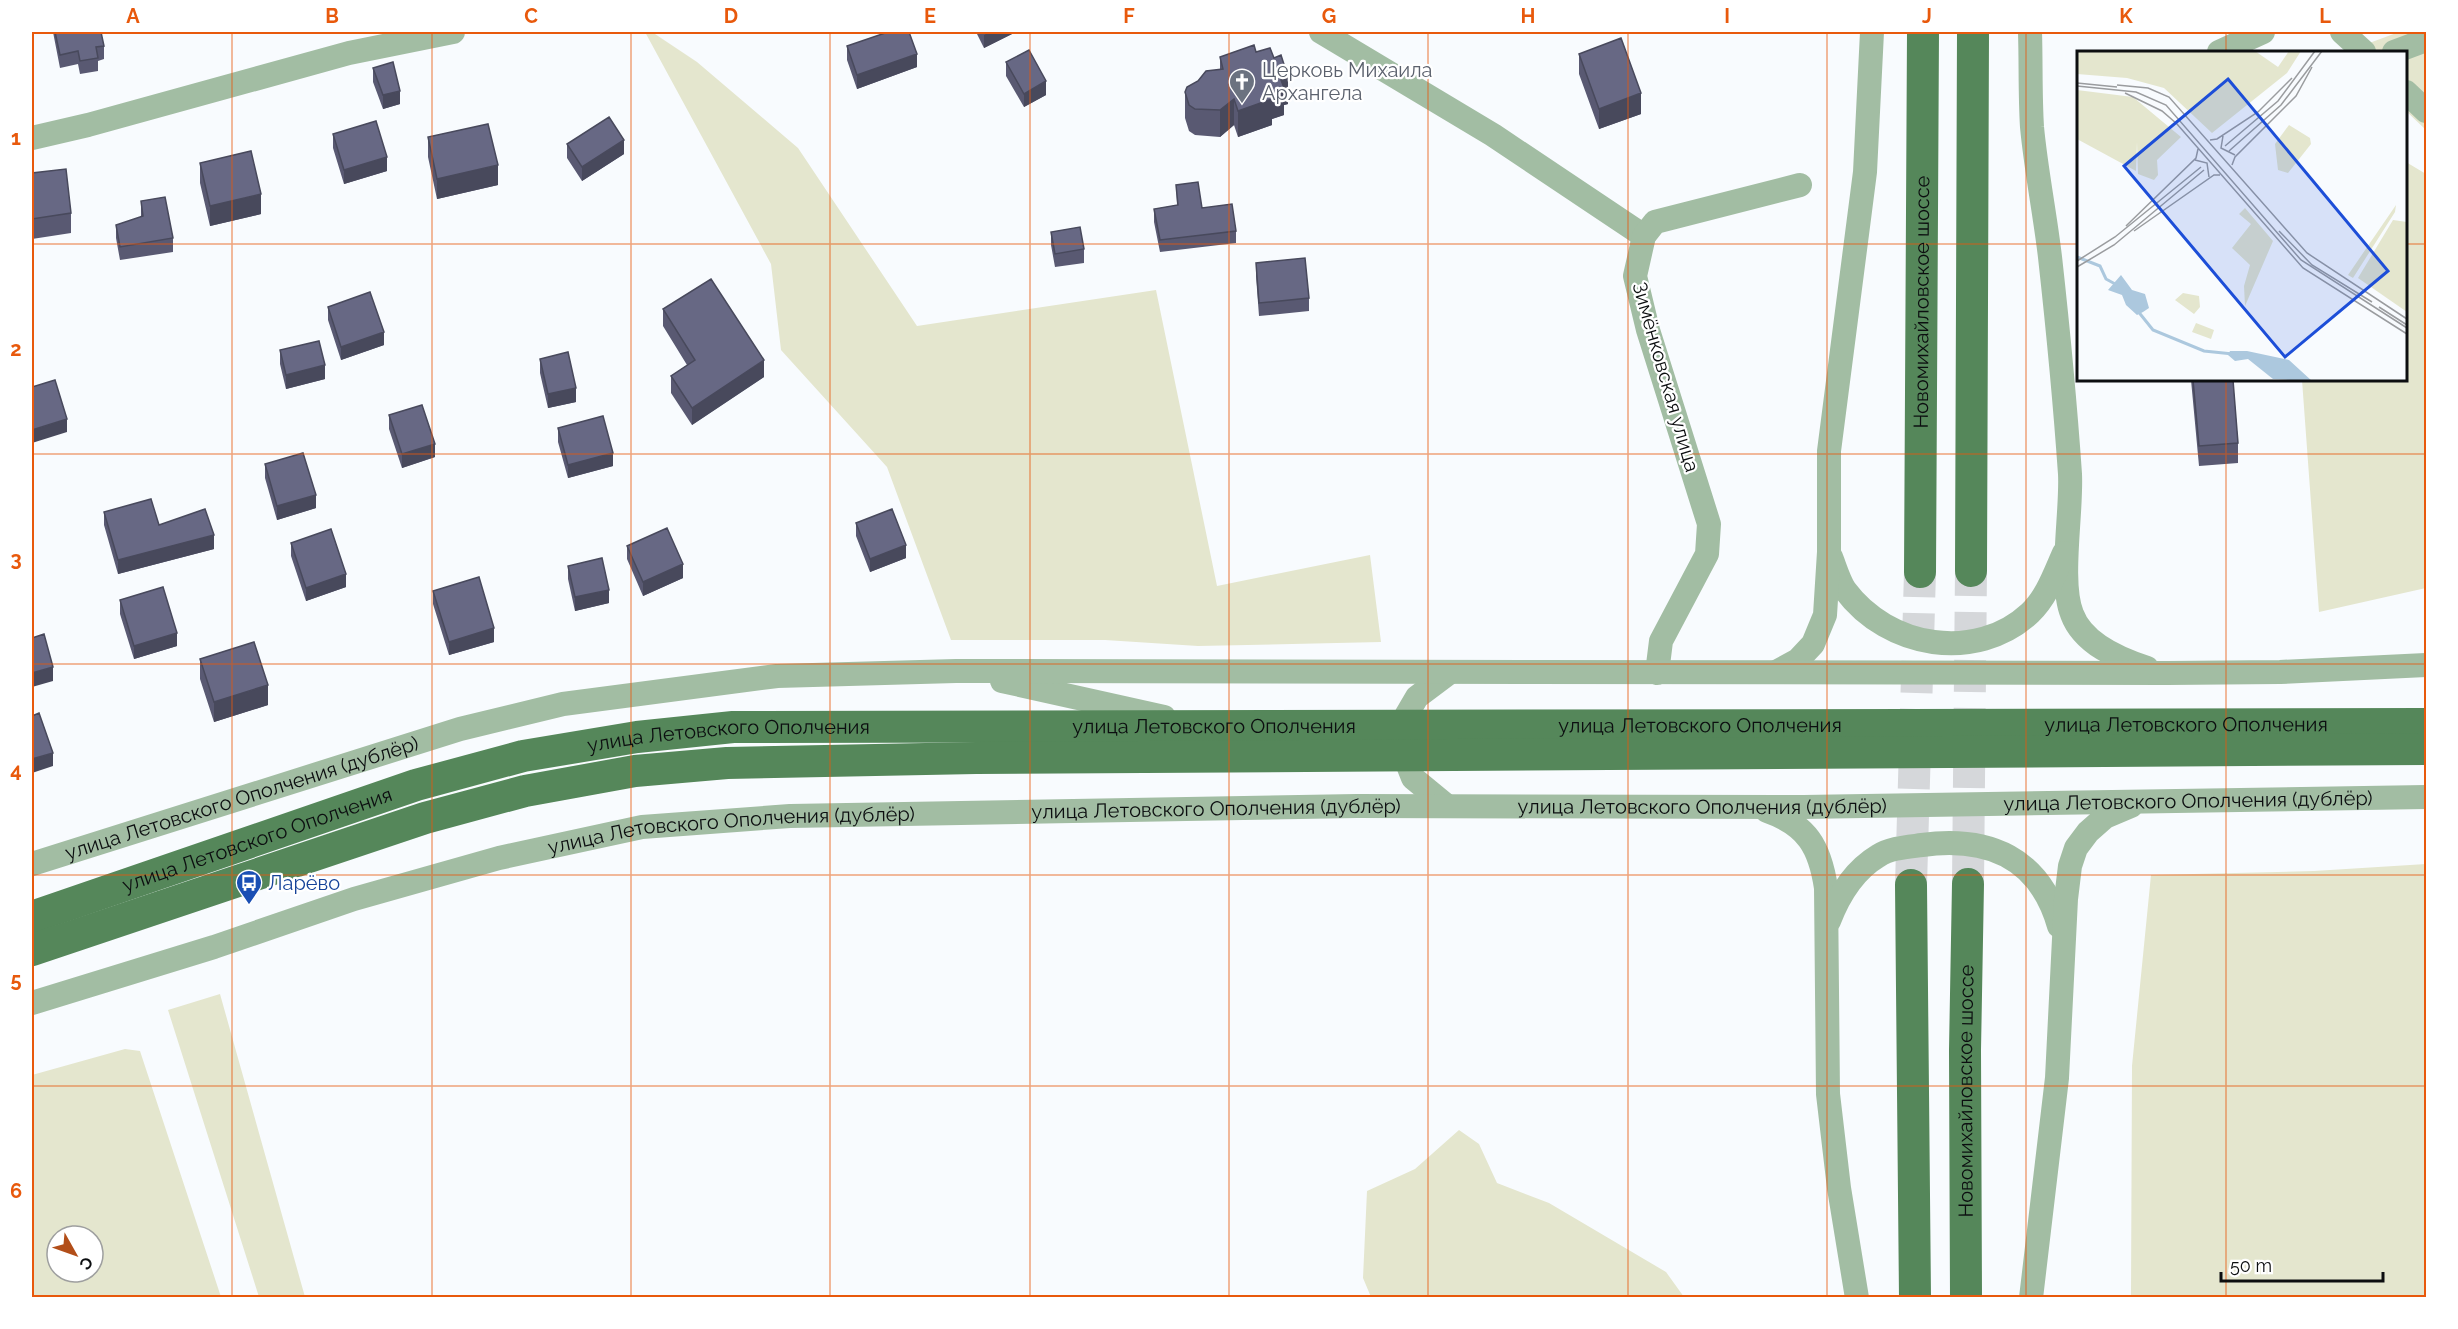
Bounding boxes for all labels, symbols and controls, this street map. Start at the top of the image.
text: A [126,4,140,28]
text: B [325,4,339,28]
text: C [524,4,538,28]
text: D [724,4,738,28]
text: E [924,4,936,28]
text: F [1123,4,1135,28]
text: G [1322,4,1336,28]
text: H [1521,4,1535,28]
text: I [1724,4,1730,28]
text: J [1922,4,1932,28]
text: K [2119,4,2133,28]
text: L [2319,4,2331,28]
inset map [2077,51,2407,381]
place label: Церковь Михаила Архангела [1262,58,1433,105]
church icon: Церковь Михаила Архангела [1227,67,1257,105]
text: 1 [11,126,21,150]
street label: Новомихайловское шоссе [1909,175,1934,428]
street label: Зимёнковская улица [1627,279,1705,475]
text: 2 [10,337,22,361]
text: 3 [10,547,22,571]
street label: улица Летовского Ополчения [2044,712,2328,737]
street label: улица Летовского Ополчения [1558,713,1842,738]
street label: улица Летовского Ополчения [1072,714,1356,738]
street label: улица Летовского Ополчения [585,715,870,757]
street label: улица Летовского Ополчения (дублёр) [62,733,422,863]
text: 4 [10,758,22,782]
street label: улица Летовского Ополчения [120,782,396,896]
street label: улица Летовского Ополчения (дублёр) [2003,786,2373,816]
street label: улица Летовского Ополчения (дублёр) [1031,794,1401,824]
street label: улица Летовского Ополчения (дублёр) [1517,794,1887,819]
street label: улица Летовского Ополчения (дублёр) [546,802,915,859]
bus stop icon: Ларёво [234,868,264,906]
place label: Ларёво [268,871,340,895]
street label: Новомихайловское шоссе [1953,964,1979,1217]
text: 5 [10,968,22,992]
text: 6 [10,1179,22,1203]
north arrow [45,1224,105,1284]
scale bar [2221,1245,2383,1283]
text: С [75,1253,97,1274]
text: 50 m [2230,1255,2272,1276]

